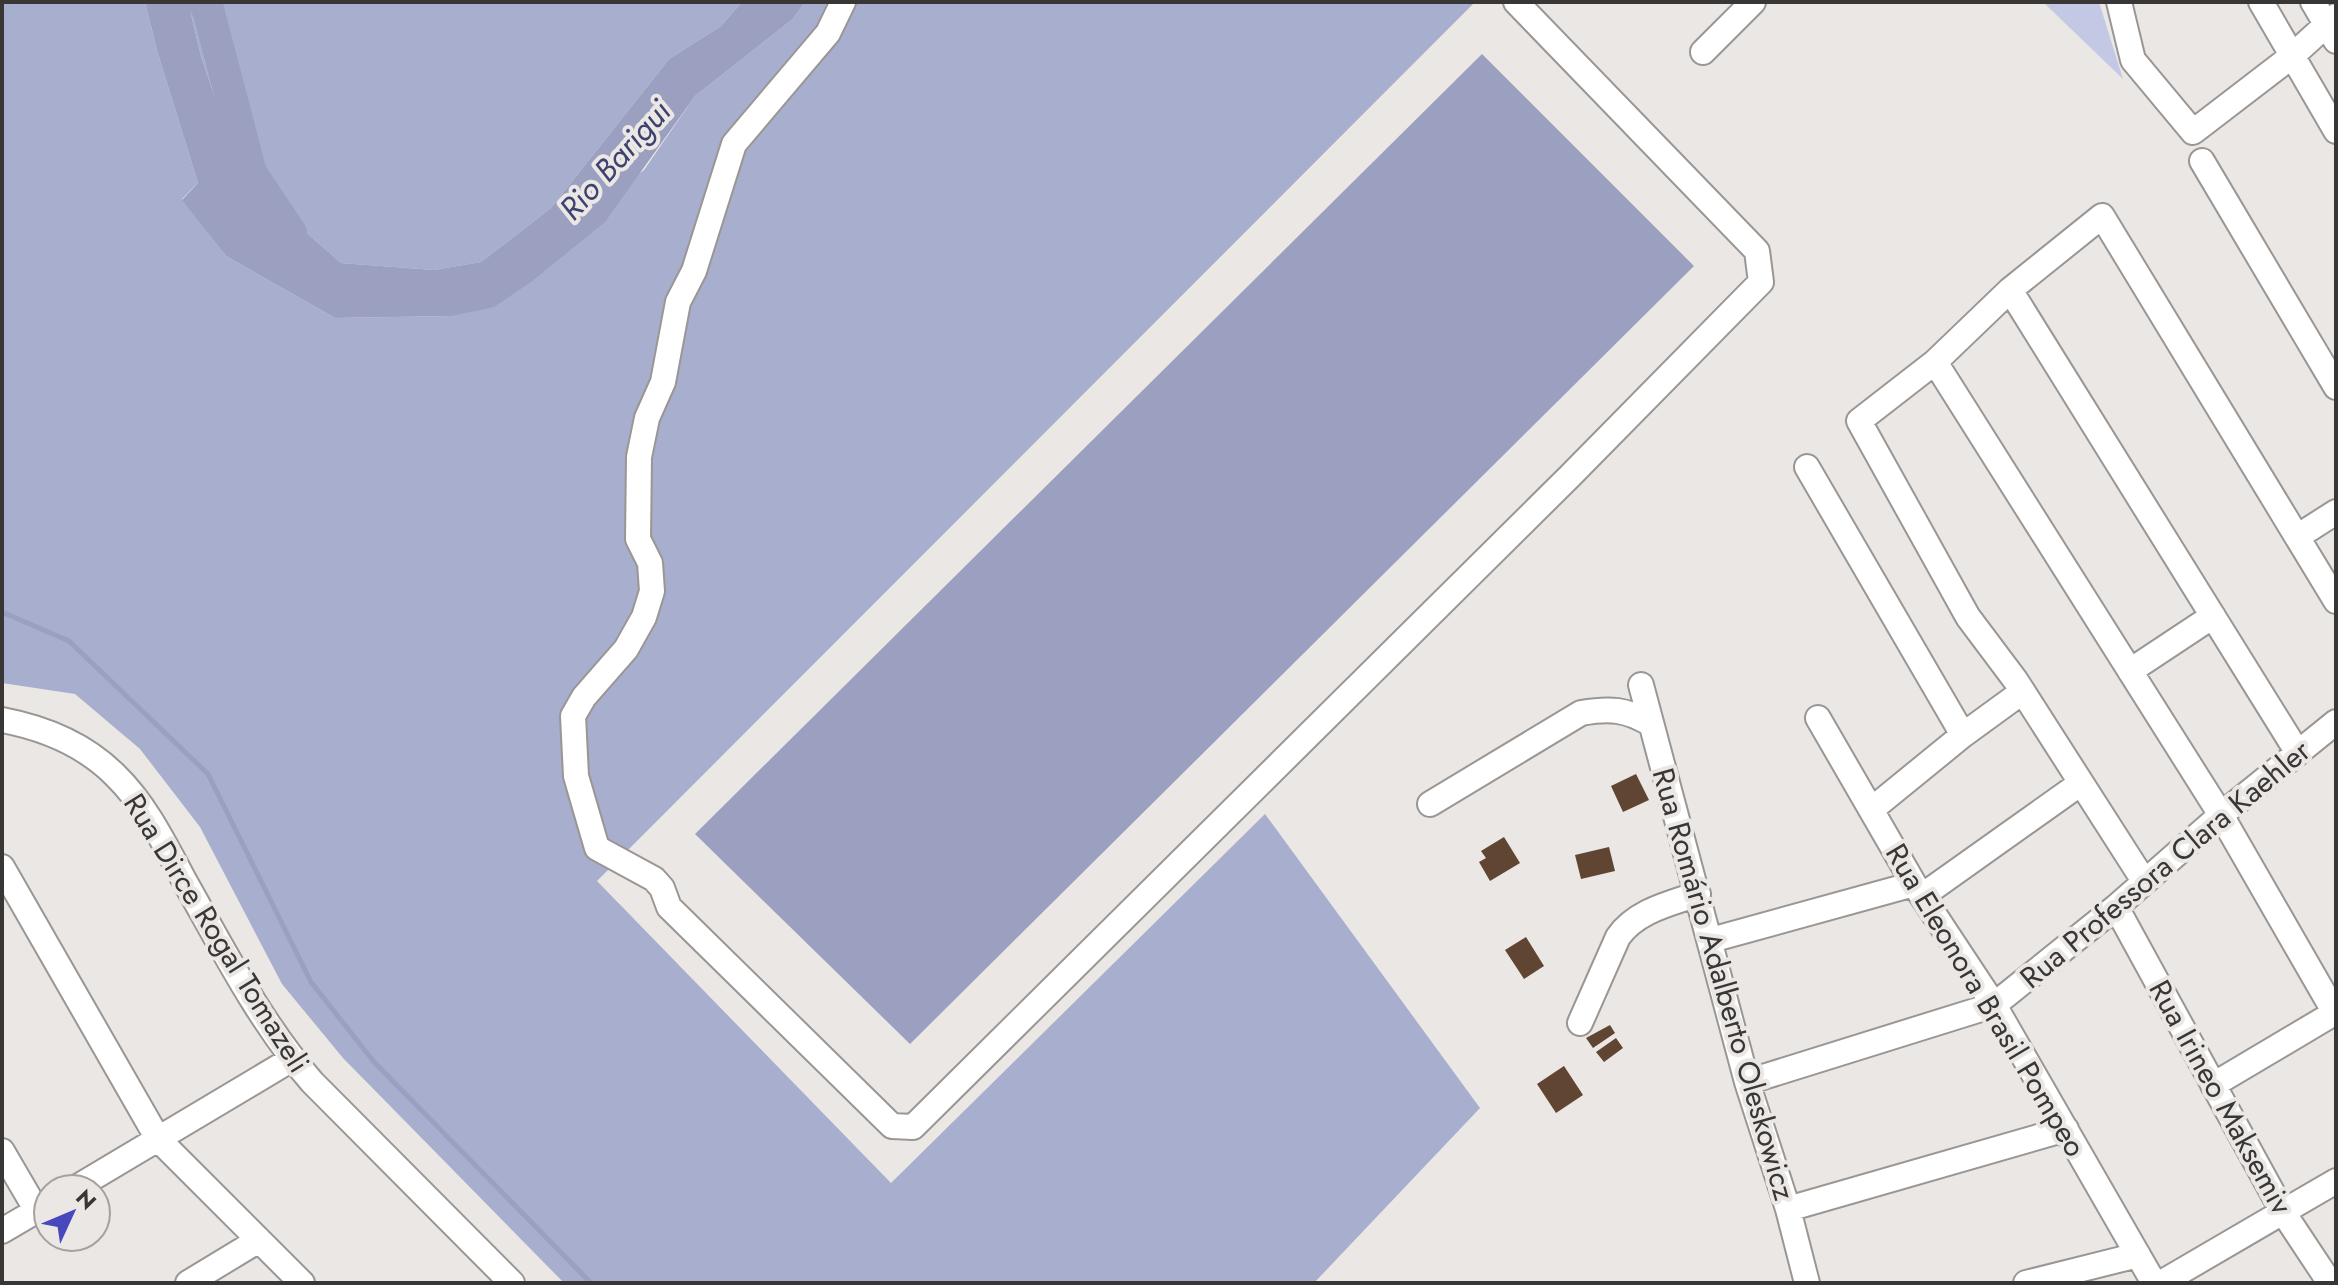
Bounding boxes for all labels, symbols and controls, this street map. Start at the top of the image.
water label: Rio Barigui [548,89,682,230]
street label: Rua Professora Clara Kaehler [2011,729,2320,998]
street label: Rua Romário Adalberto Oleskowicz [1642,763,1806,1205]
street label: Rua Dirce Rogal Tomazeli [113,785,321,1081]
street label: Rua Eleonora Brasil Pompeo [1875,835,2097,1165]
street label: Rua Irineo Maksemiv [2139,972,2304,1223]
north arrow [32,1173,112,1253]
text: N [69,1182,104,1217]

